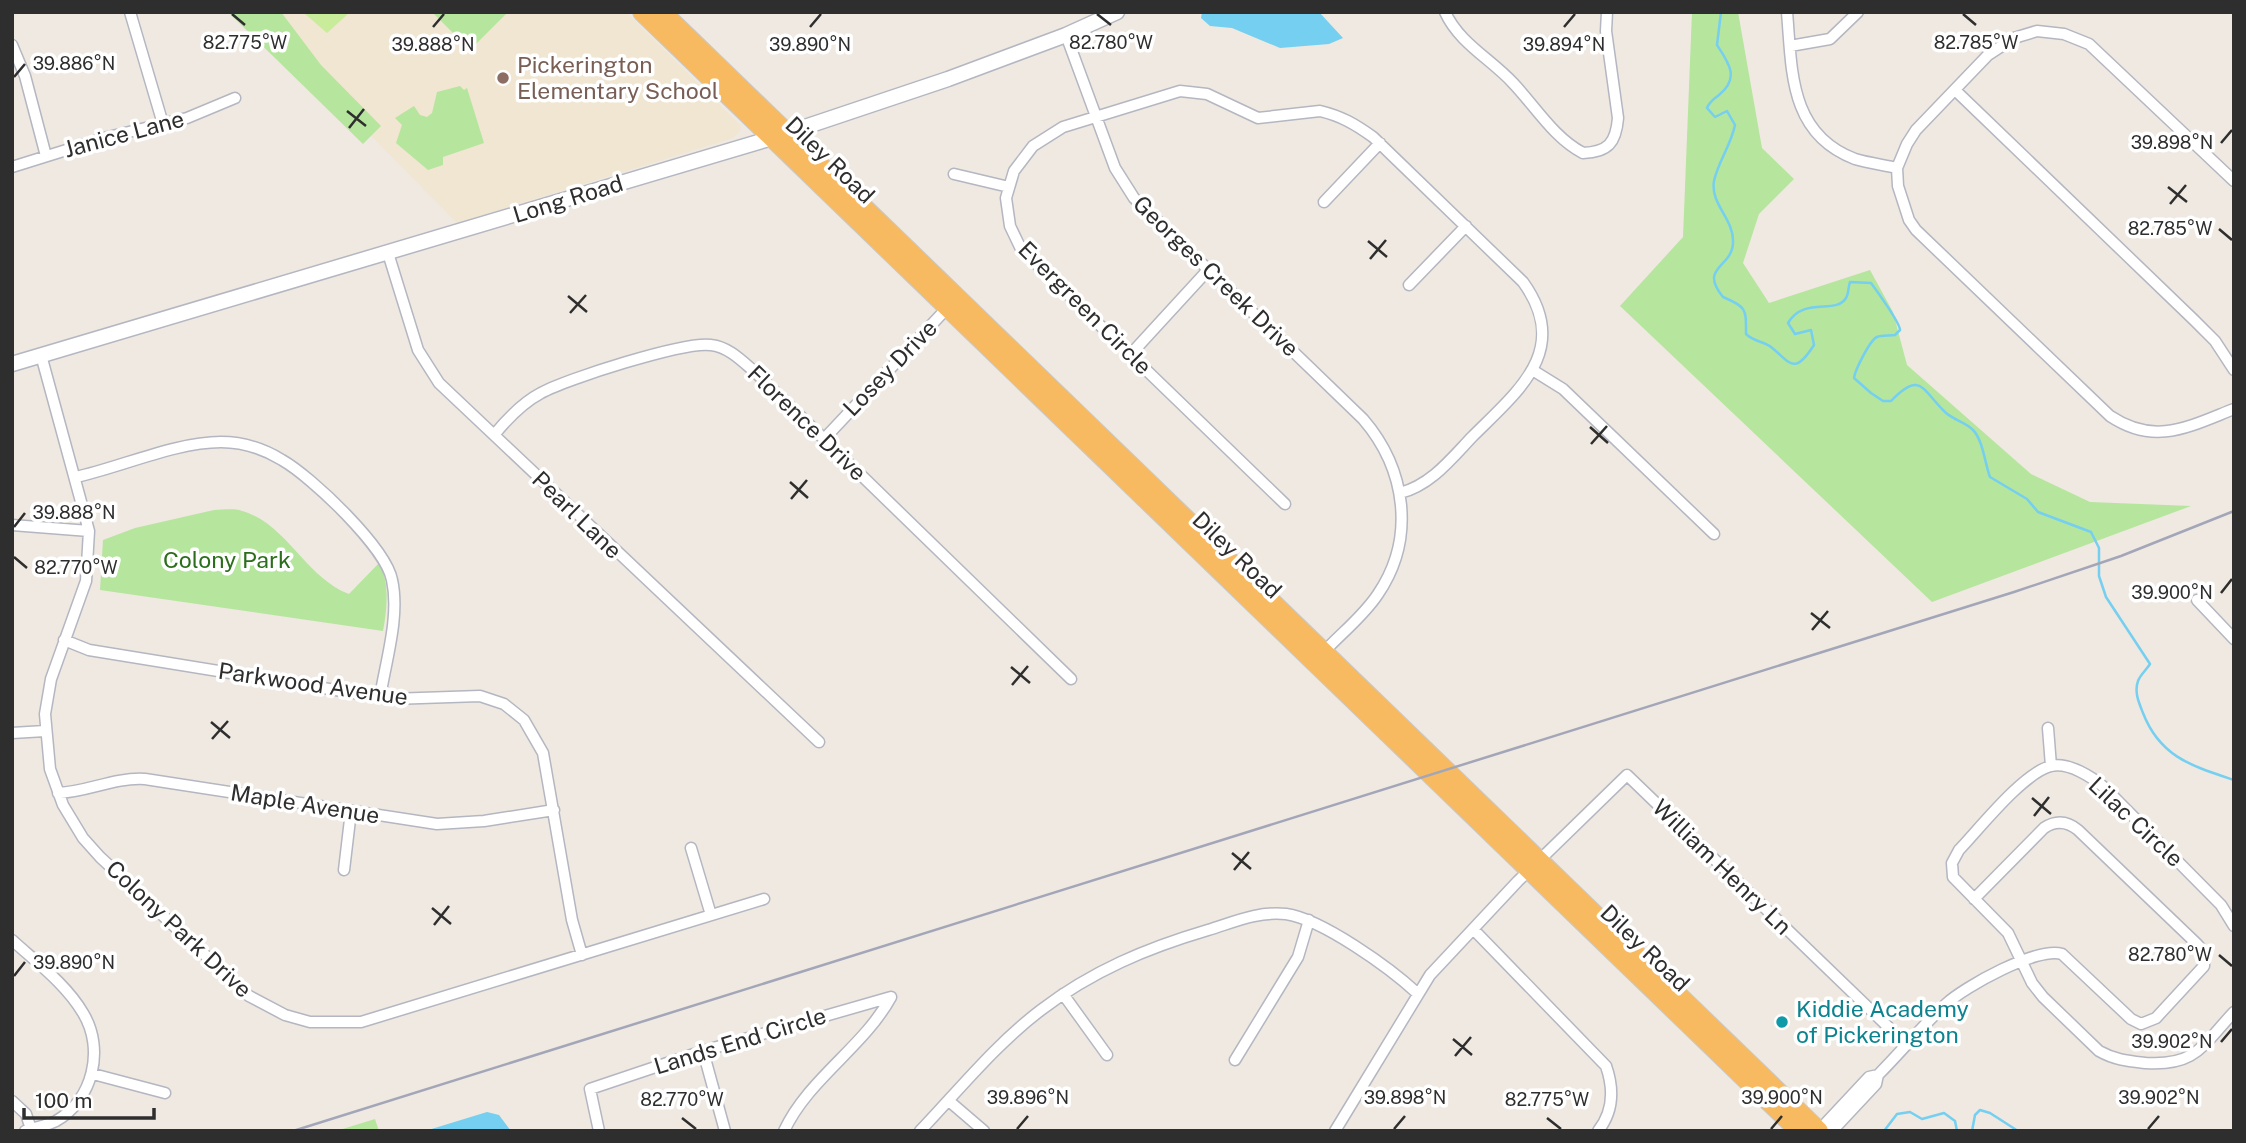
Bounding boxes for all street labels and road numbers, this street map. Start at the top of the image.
street label: Janice Lane [61,105,187,163]
street label: Diley Road [780,111,880,209]
street label: Long Road [510,169,626,228]
street label: Georges Creek Drive [1128,190,1305,362]
street label: Evergreen Circle [1013,235,1158,380]
street label: Losey Drive [837,314,942,421]
street label: Florence Drive [743,359,872,486]
street label: Pearl Lane [527,466,628,564]
street label: Diley Road [1187,506,1287,604]
street label: Parkwood Avenue [216,657,410,710]
street label: Lilac Circle [2084,771,2189,872]
street label: Maple Avenue [229,778,382,829]
street label: William Henry Ln [1647,794,1797,940]
street label: Colony Park Drive [101,854,258,1003]
street label: Diley Road [1595,899,1695,997]
street label: Lands End Circle [651,1002,829,1080]

